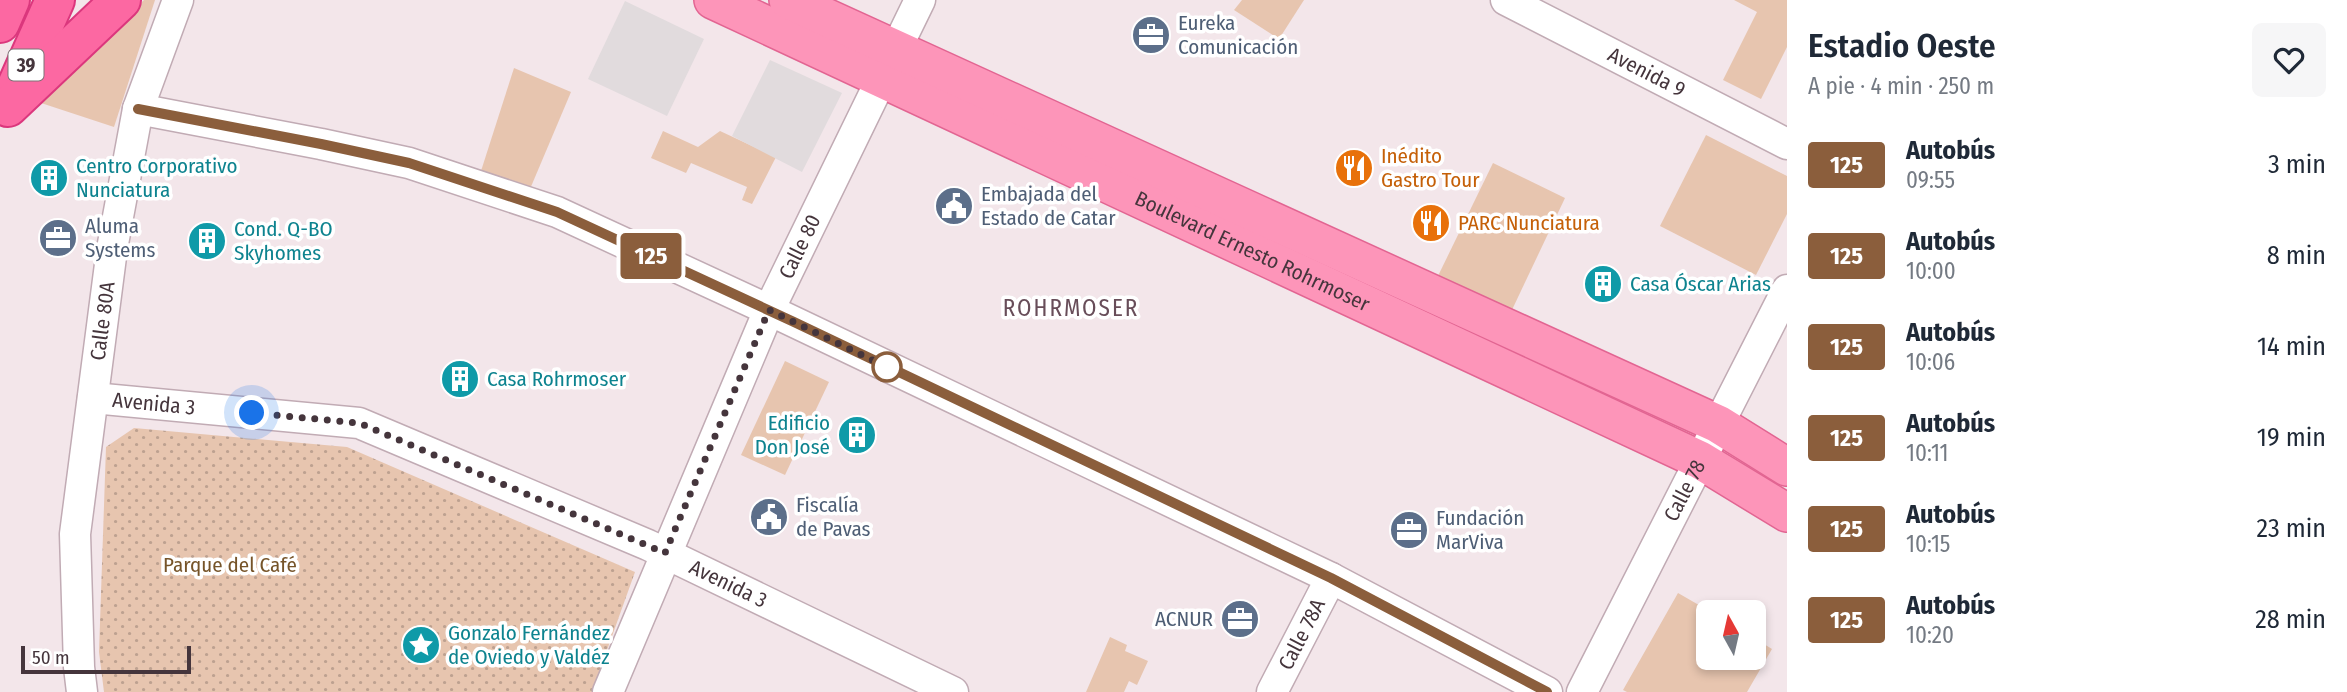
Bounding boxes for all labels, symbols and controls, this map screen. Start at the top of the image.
place label: Eureka Comunicación [1178,10,1298,60]
office icon: Eureka Comunicación [1130,14,1172,56]
button: heart [2252,23,2326,97]
text: Estadio Oeste [1808,26,1996,66]
street label: Avenida 9 [1603,41,1690,103]
road number: 39 [8,50,44,80]
text: A pie · 4 min · 250 m [1808,72,1994,100]
text: Autobús [1906,135,1995,166]
place label: Inédito Gastro Tour [1381,143,1480,193]
restaurant icon: Inédito Gastro Tour [1333,147,1375,189]
text: 3 min [2268,149,2326,180]
text: 125 [1830,151,1863,179]
place label: Centro Corporativo Nunciatura [76,153,238,203]
building icon: Centro Corporativo Nunciatura [28,157,70,199]
text: 09:55 [1906,166,1955,194]
place label: Embajada del Estado de Catar [981,181,1116,231]
public building icon: Embajada del Estado de Catar [933,185,975,227]
street label: Boulevard Ernesto Rohrmoser [1131,185,1374,317]
restaurant icon: PARC Nunciatura [1410,202,1452,244]
street label: Calle 80 [773,210,827,283]
place label: PARC Nunciatura [1458,210,1600,236]
place label: Aluma Systems [85,213,155,263]
place label: Cond. Q-BO Skyhomes [234,216,333,266]
office icon: Aluma Systems [37,217,79,259]
building icon: Cond. Q-BO Skyhomes [186,220,228,262]
text: Autobús [1906,226,1995,257]
line badge: 125 [611,233,691,279]
text: 8 min [2267,240,2326,271]
text: 125 [634,242,668,270]
text: 125 [1830,242,1863,270]
text: 10:00 [1906,257,1956,285]
building icon: Casa Óscar Arias [1582,263,1624,305]
place label: Casa Óscar Arias [1630,271,1771,297]
street label: Calle 80A [85,280,121,362]
district label: ROHRMOSER [1003,294,1139,322]
text: Autobús [1906,317,1995,348]
text: 14 min [2257,331,2326,362]
text: 125 [1830,333,1863,361]
text: 10:06 [1906,348,1955,376]
unlabelled marker [872,352,902,382]
building icon: Casa Rohrmoser [439,358,481,400]
place label: Casa Rohrmoser [487,366,627,392]
street label: Avenida 3 [111,387,196,421]
your location [234,395,269,430]
text: Autobús [1906,408,1995,439]
place label: Edificio Don José [755,410,830,460]
building icon: Edificio Don José [836,414,878,456]
text: 19 min [2257,422,2326,453]
text: 125 [1830,424,1863,452]
text: 10:11 [1906,439,1949,467]
street label: Calle 78 [1658,456,1711,526]
place label: Fiscalía de Pavas [796,492,871,542]
public building icon: Fiscalía de Pavas [748,496,790,538]
text: Autobús [1906,499,1995,530]
place label: Fundación MarViva [1436,505,1524,555]
office icon: Fundación MarViva [1388,509,1430,551]
text: 23 min [2257,513,2326,544]
text: 125 [1830,515,1863,543]
text: 10:15 [1906,530,1950,558]
park label: Parque del Café [163,552,297,578]
street label: Avenida 3 [685,554,771,613]
text: Autobús [1906,590,1995,621]
street label: Calle 78A [1273,594,1331,674]
office icon: ACNUR [1219,598,1261,640]
north arrow [1696,600,1766,670]
map controls [1696,600,1766,670]
text: 28 min [2255,604,2326,635]
place label: ACNUR [1155,606,1214,632]
text: 125 [1830,606,1863,634]
place label: Gonzalo Fernández de Oviedo y Valdéz [448,620,610,670]
text: 10:20 [1906,621,1954,649]
place icon: Gonzalo Fernández de Oviedo y Valdéz [400,624,442,666]
scale bar [21,643,191,675]
text: 50 m [32,646,70,669]

